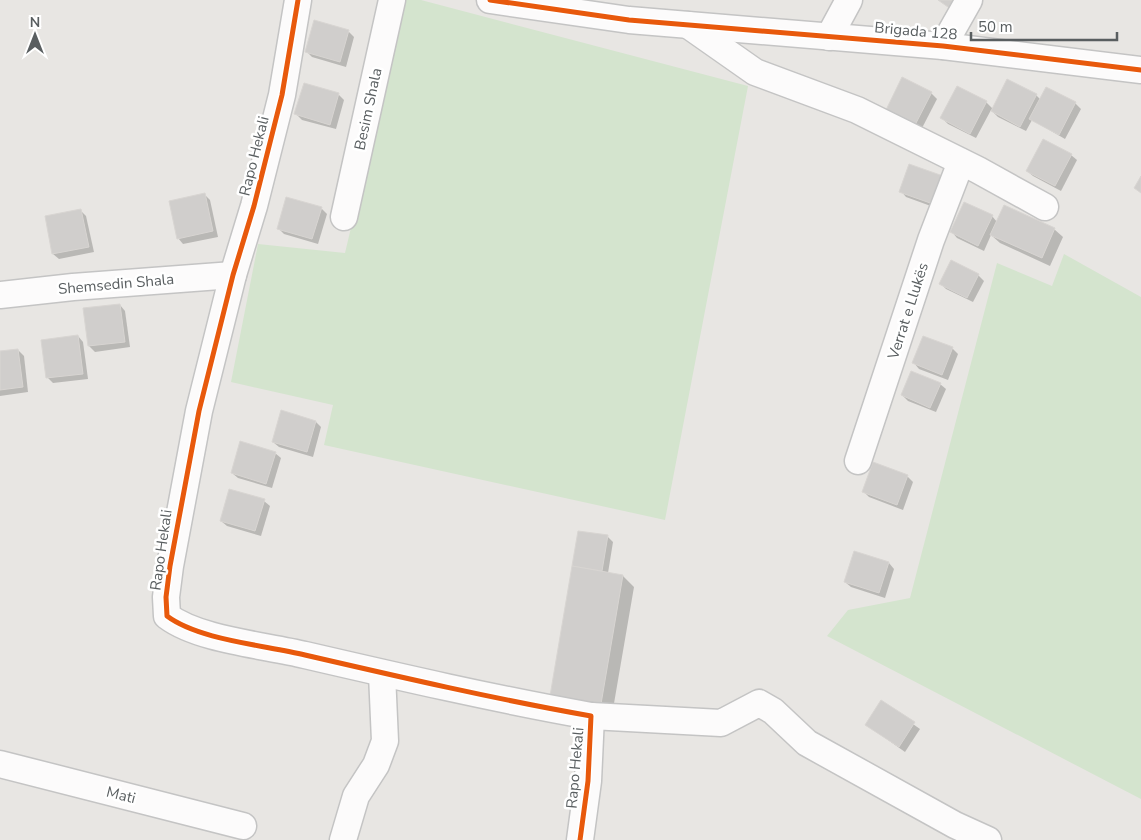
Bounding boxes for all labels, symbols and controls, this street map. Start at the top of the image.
north arrow [10,10,60,60]
scale bar [971,10,1117,42]
text: N [30,13,40,32]
street label: Brigada 128 [874,17,958,45]
text: 50 m [978,17,1013,37]
street label: Besim Shala [350,66,386,152]
street label: Rapo Hekali [234,114,274,198]
street label: Verrat e Llukës [883,260,933,363]
street label: Shemsedin Shala [57,269,175,299]
street label: Rapo Hekali [145,508,177,592]
street label: Rapo Hekali [561,726,589,810]
street label: Mati [104,782,138,808]

